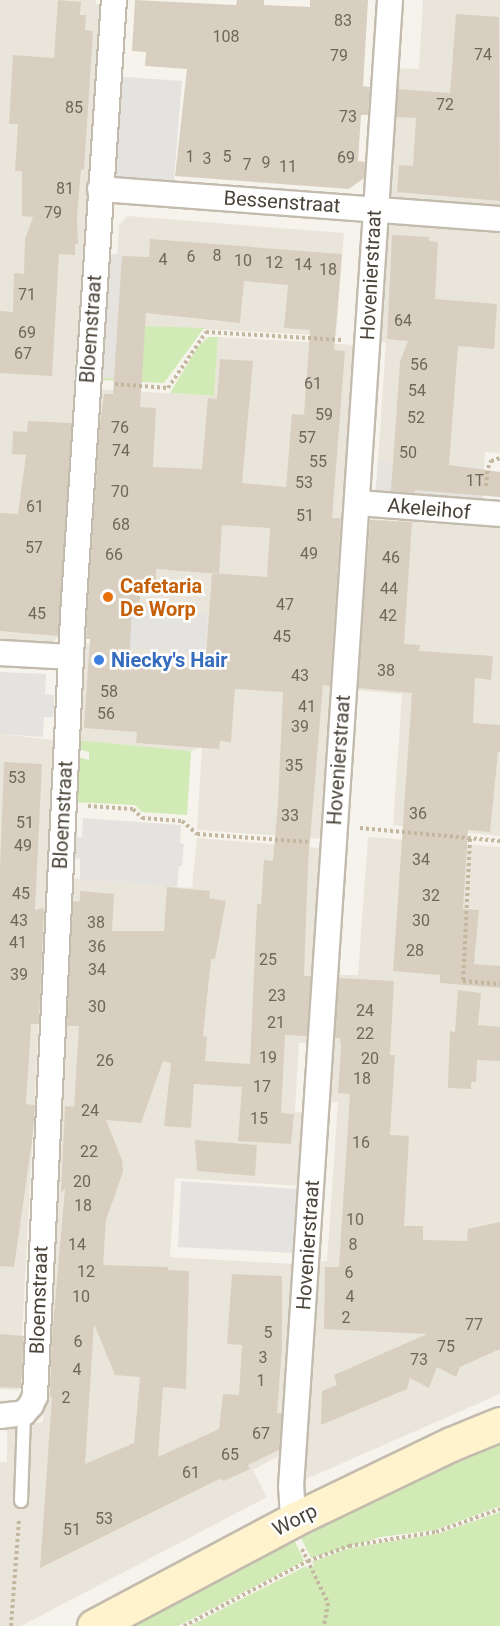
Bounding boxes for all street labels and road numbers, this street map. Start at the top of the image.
street label: Bessenstraat [223,186,341,218]
street label: Hovenierstraat [356,209,386,341]
street label: Bloemstraat [75,274,107,384]
street label: Akeleihof [386,493,472,525]
street label: Hovenierstraat [322,694,356,826]
street label: Bloemstraat [48,760,78,870]
street label: Hovenierstraat [291,1179,325,1311]
street label: Bloemstraat [25,1245,53,1355]
street label: Worp [269,1499,321,1541]

